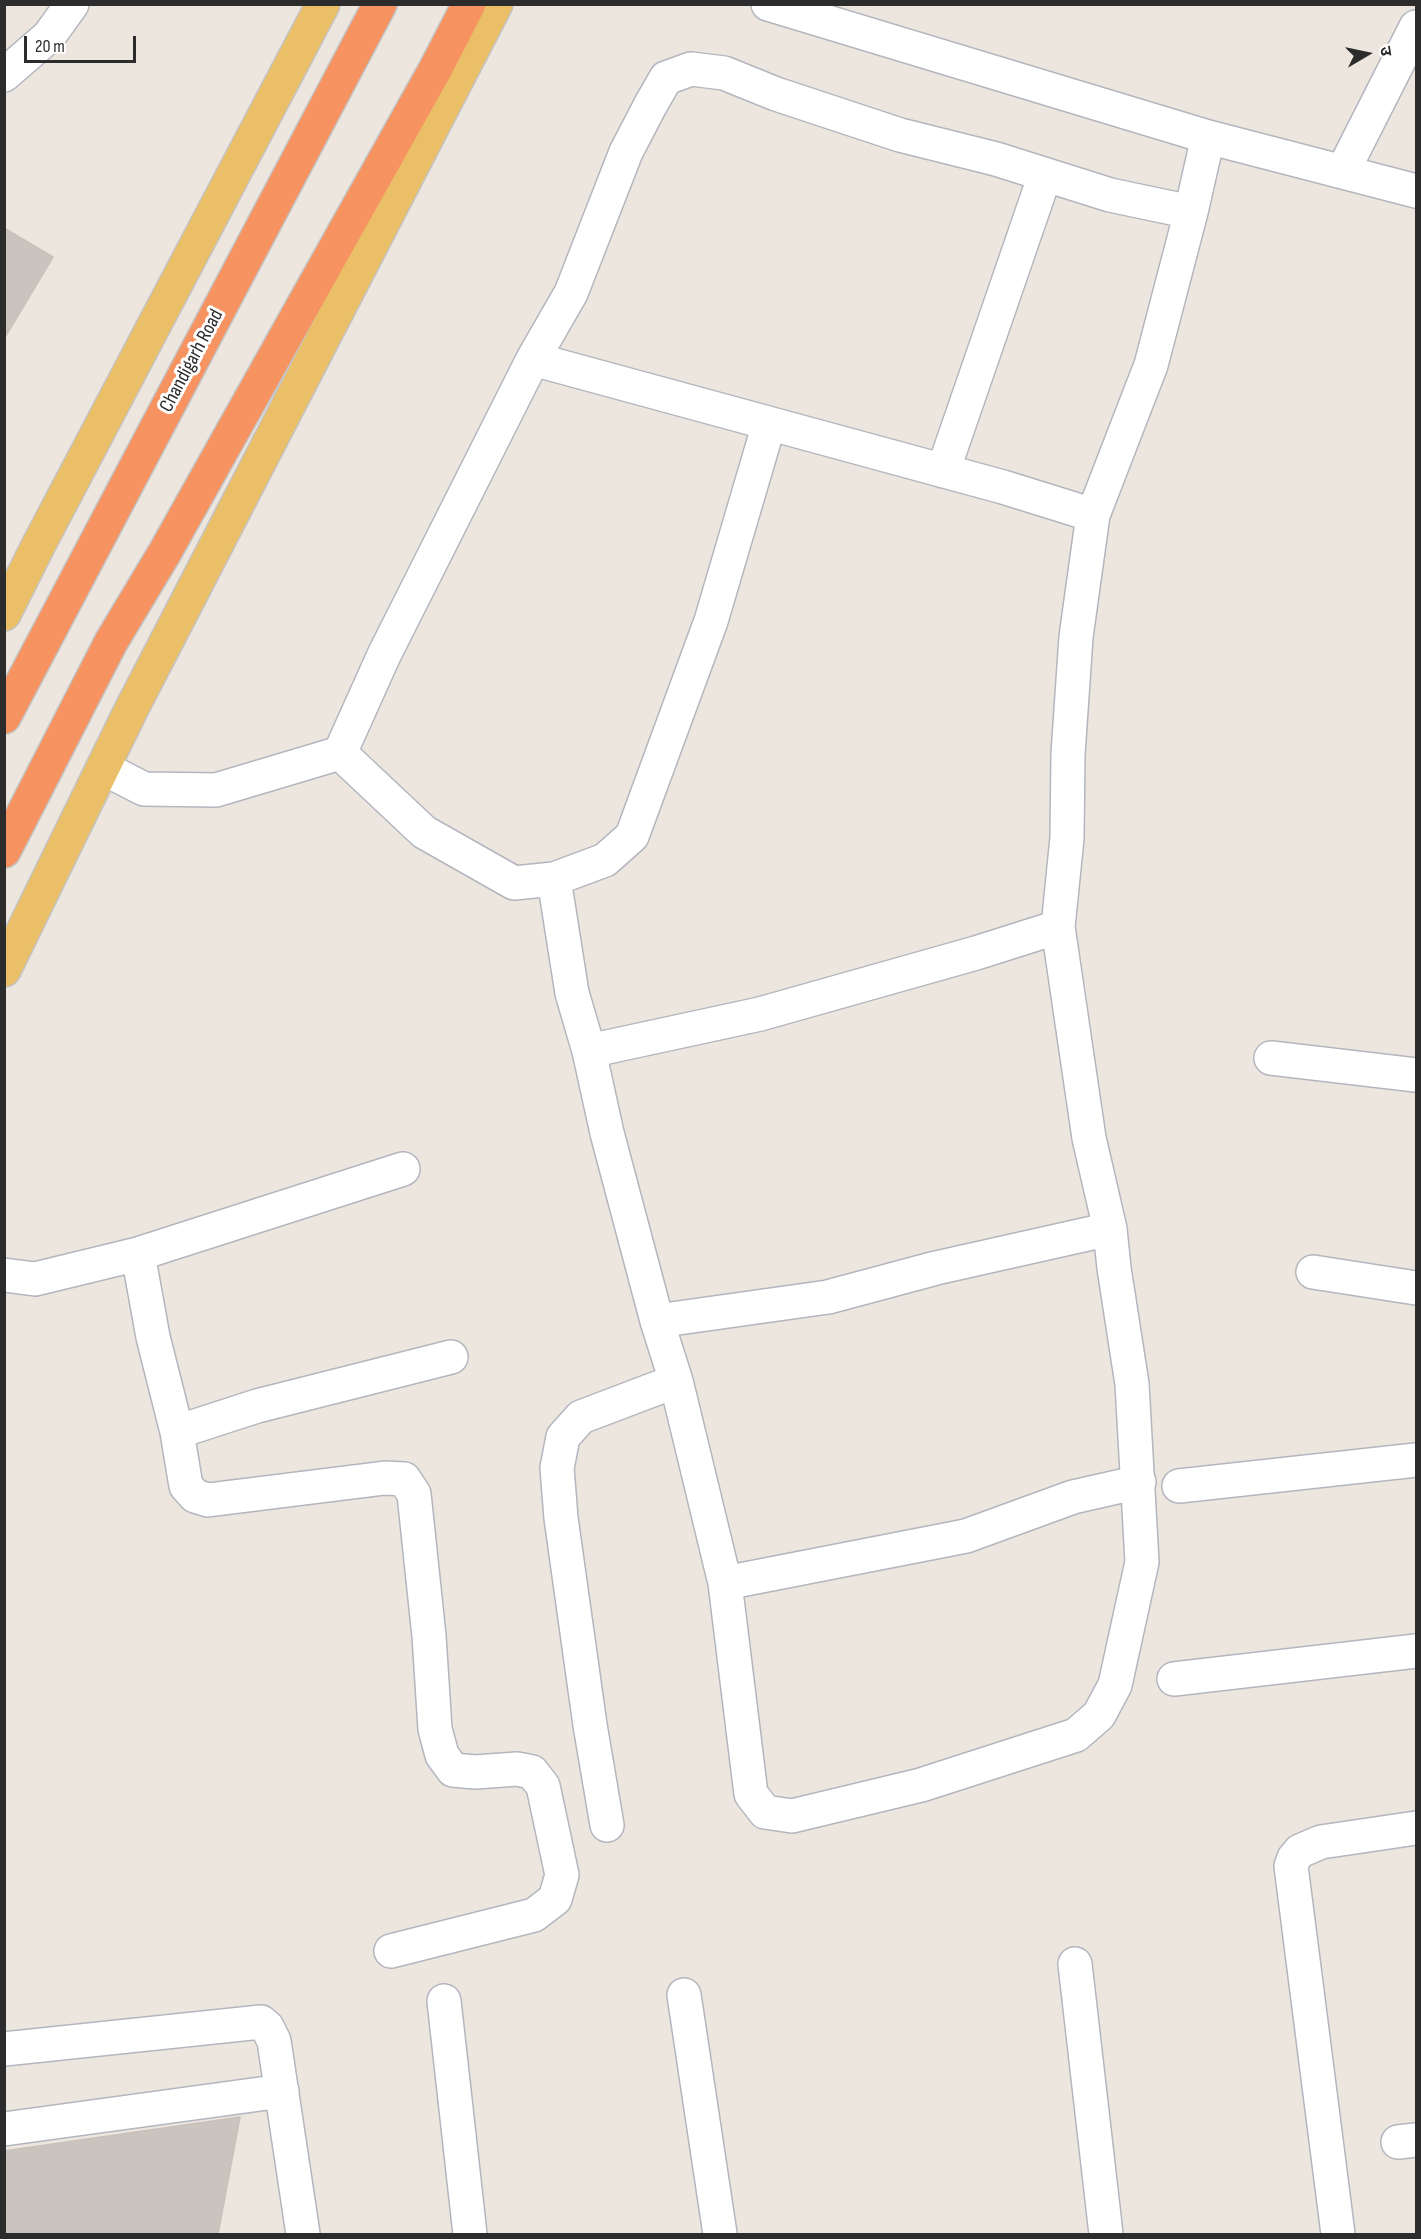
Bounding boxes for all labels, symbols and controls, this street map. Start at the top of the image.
scale bar [27,24,140,62]
north arrow [1337,24,1397,84]
text: 20 m [35,36,65,57]
text: उ [1375,45,1395,57]
street label: Chandigarh Road [155,306,229,416]

